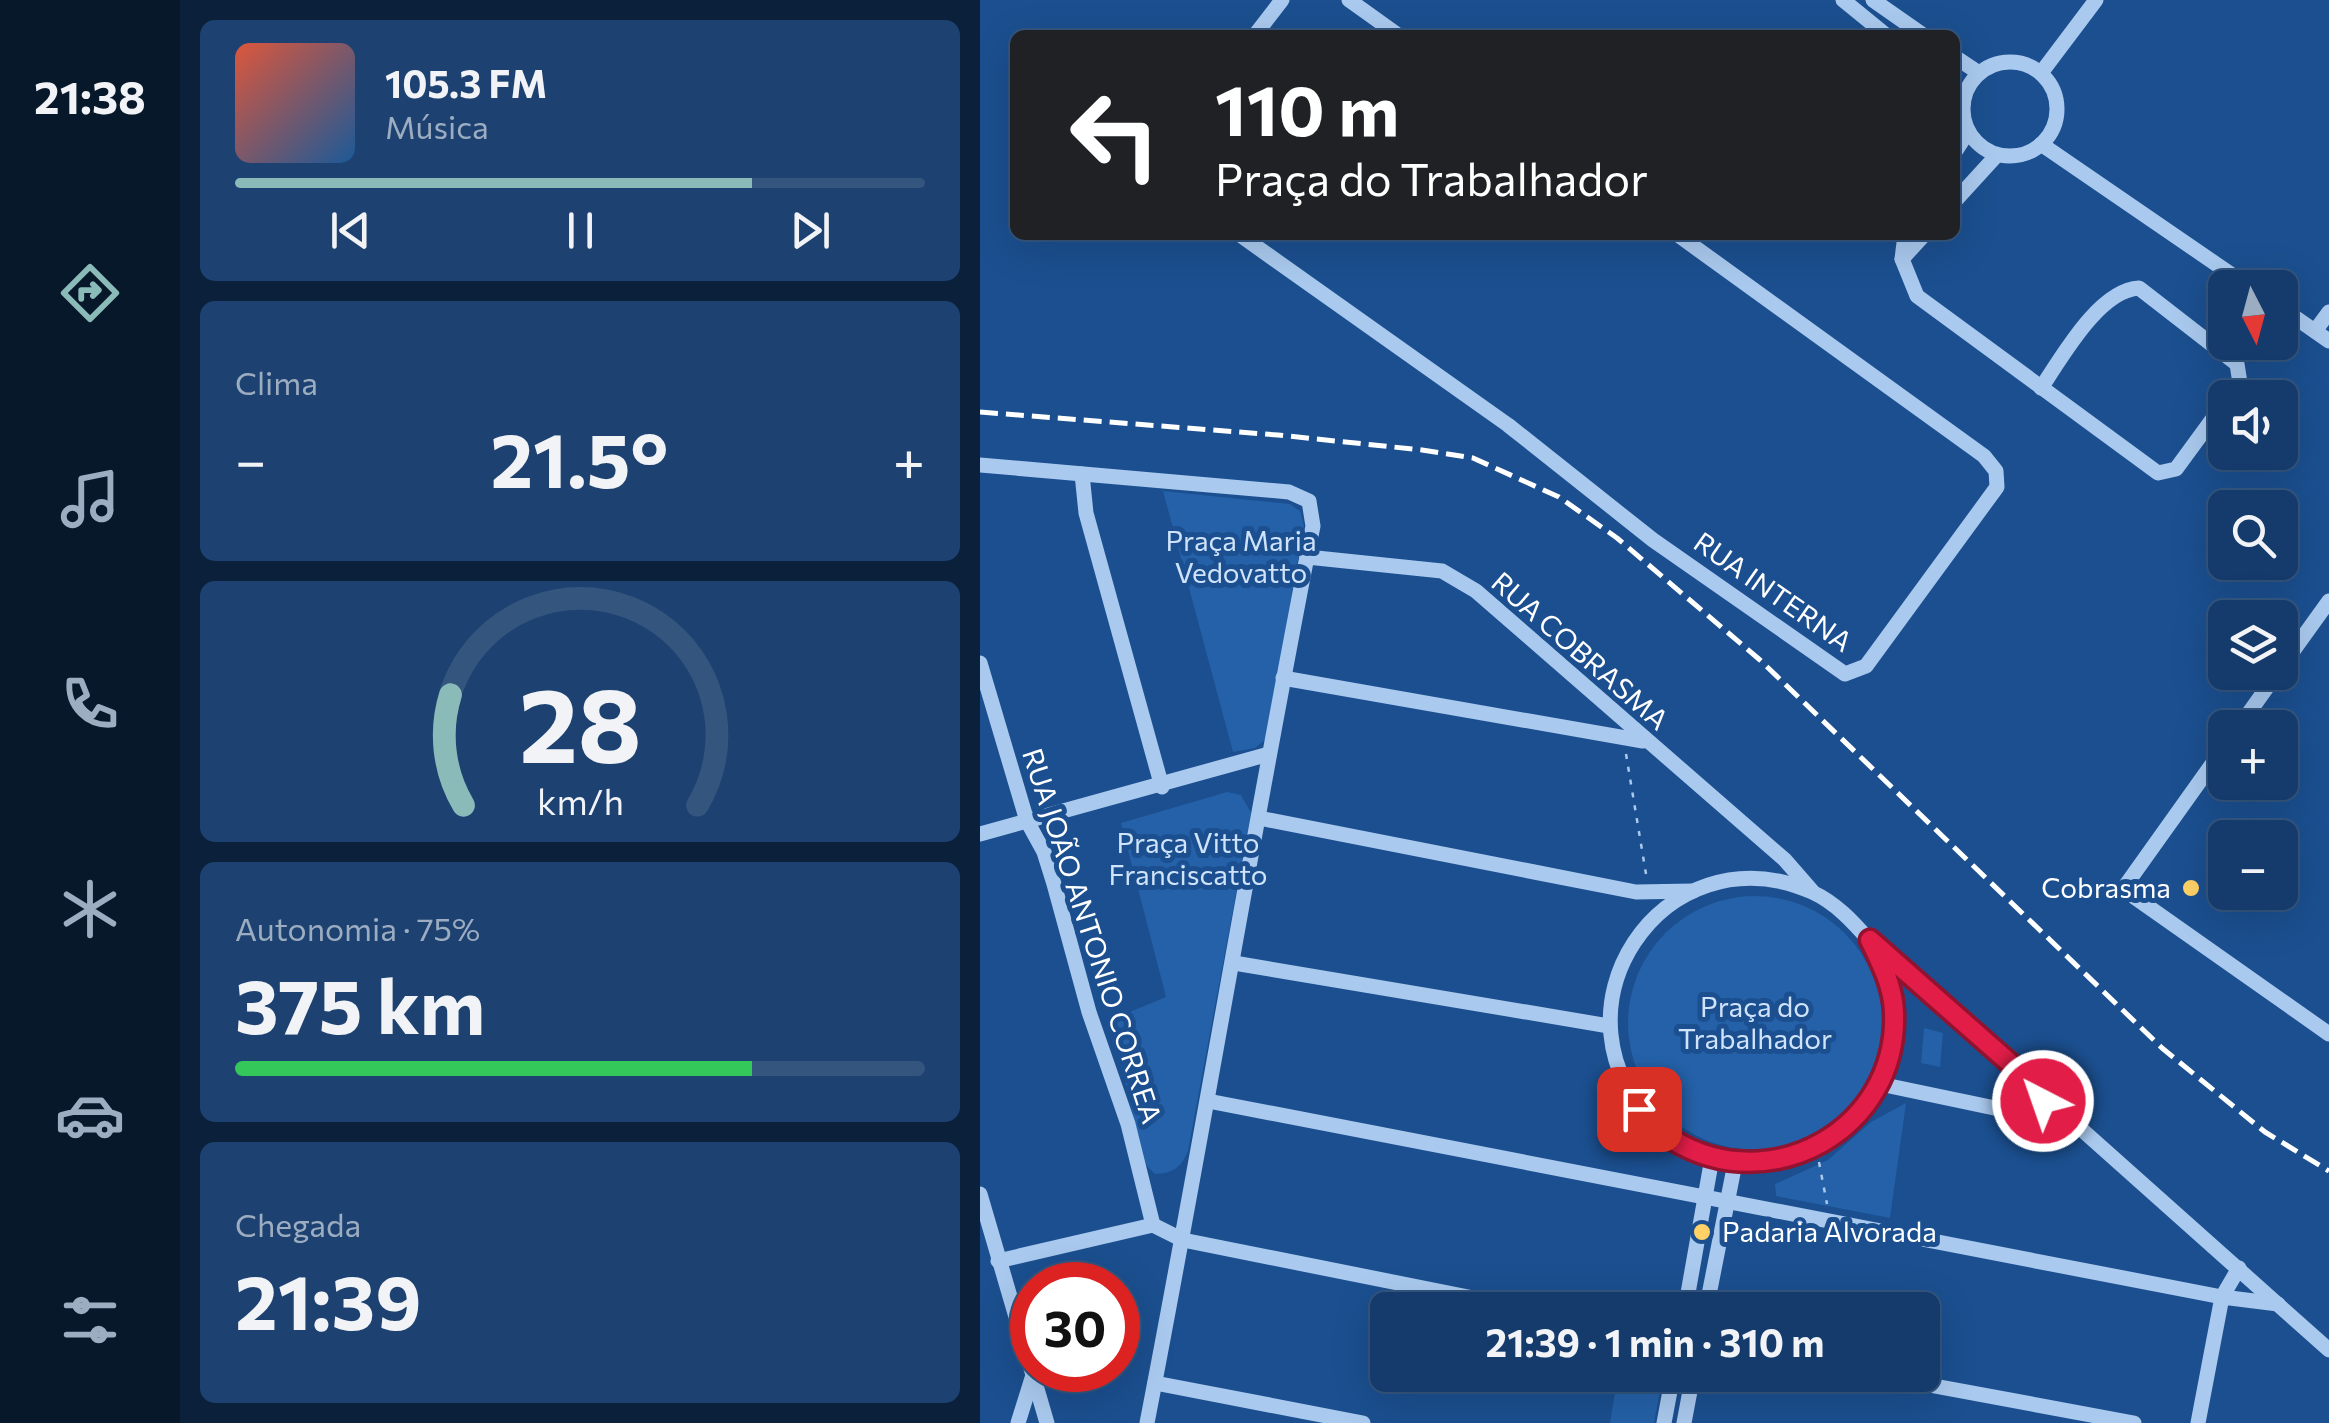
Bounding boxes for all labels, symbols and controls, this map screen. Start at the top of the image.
text: 105.3 FM [385,59,547,106]
text: 110 m [1215,65,1399,150]
text: 21:38 [34,68,146,123]
icon: left [1050,70,1180,200]
text: Música [385,106,489,146]
text: Praça do Trabalhador [1215,150,1648,205]
icon: previous [323,203,378,258]
icon: pause [553,203,608,258]
icon: next [783,203,838,258]
icon: directions [55,258,125,328]
north arrow [2208,270,2298,360]
map controls [2208,270,2298,910]
text: Clima [235,362,318,402]
button: sound [2208,380,2298,470]
text: 21.5° [490,412,669,503]
text: − [235,425,266,492]
text: + [893,425,925,492]
icon: music [55,464,125,534]
button: search [2208,490,2298,580]
park label: Praça Maria Vedovatto [1165,523,1317,589]
street label: RUA INTERNA [1688,524,1859,658]
street label: RUA COBRASMA [1485,564,1676,736]
button: layers [2208,600,2298,690]
text: 28 [519,657,641,784]
icon: phone [55,669,125,739]
button: + [2208,710,2298,800]
street label: RUA JOÃO ANTONIO CORREA [1016,744,1170,1128]
text: km/h [537,779,623,822]
button: − [2208,820,2298,910]
park label: Praça Vitto Franciscatto [1108,825,1268,891]
place label: Cobrasma [2041,870,2171,904]
icon: climate [55,874,125,944]
marker: Cobrasma [2180,877,2202,899]
text: Autonomia · 75% [235,908,480,948]
text: 375 km [235,958,485,1049]
park label: Praça do Trabalhador [1678,989,1832,1055]
position arrow [1991,1049,2095,1153]
pin [1597,1067,1682,1152]
icon: car [55,1080,125,1150]
icon: arrive [1612,1082,1667,1137]
text: Chegada [235,1204,361,1244]
place label: Padaria Alvorada [1722,1214,1937,1248]
marker: Padaria Alvorada [1691,1221,1713,1243]
text: 21:39 [235,1254,421,1345]
speed limit sign: 30 [1010,1262,1140,1392]
icon: filters [55,1285,125,1355]
text: 21:39 · 1 min · 310 m [1486,1318,1824,1365]

